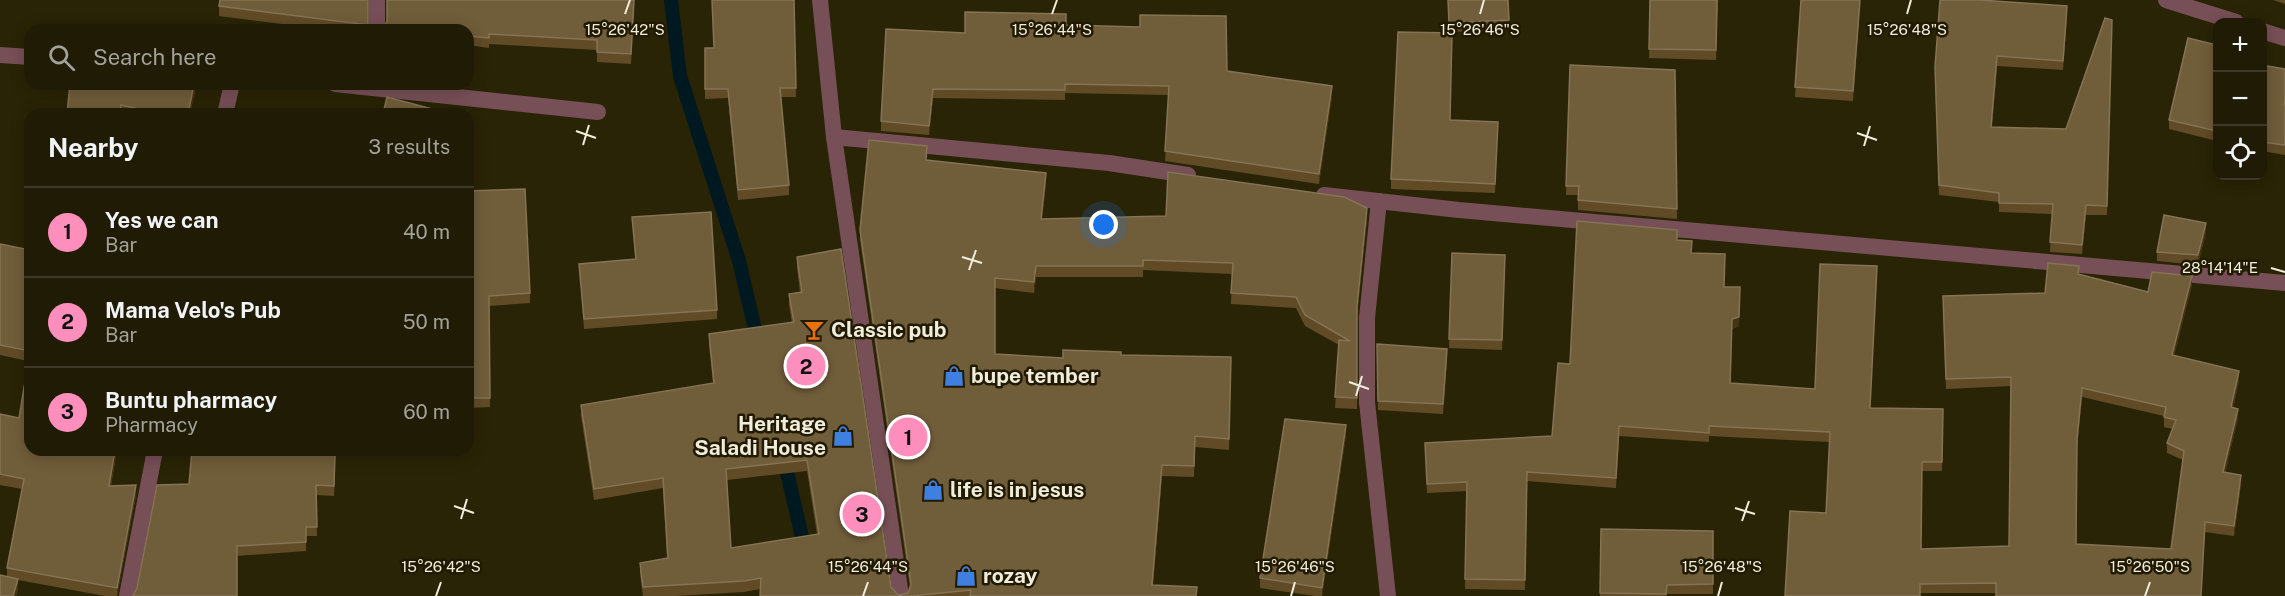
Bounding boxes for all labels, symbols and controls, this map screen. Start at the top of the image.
map controls [2213,18,2267,180]
button: + [2213,18,2267,72]
text: 15°26'42"S [585,21,665,38]
text: 15°26'44"S [1012,21,1092,38]
text: 15°26'46"S [1440,21,1520,38]
text: 15°26'48"S [1867,21,1947,38]
search box [24,24,474,90]
icon: search [45,41,78,74]
text: Search here [93,44,217,70]
button: − [2213,72,2267,126]
button: locate [2213,126,2267,180]
text: Nearby [48,132,138,163]
text: 3 results [369,135,450,159]
text: Yes we can [105,207,219,233]
your location [1089,210,1118,239]
text: 1 [63,220,72,244]
text: 40 m [403,220,450,244]
text: Bar [105,233,137,257]
text: 28°14'14"E [2182,259,2258,276]
text: Mama Velo's Pub [105,297,281,323]
text: 2 [61,310,74,334]
text: 50 m [403,310,450,334]
place label: Classic pub [831,317,947,342]
bar icon: Classic pub [802,318,826,342]
text: Bar [105,323,137,347]
pin: 2 [786,344,826,388]
place label: bupe tember [971,363,1099,388]
shop icon: bupe tember [942,364,966,388]
text: Buntu pharmacy [105,387,277,413]
text: 3 [61,400,74,424]
text: 60 m [403,400,450,424]
place label: Heritage Saladi House [694,411,826,460]
text: Pharmacy [105,413,198,437]
pin: 1 [888,414,928,460]
shop icon: Heritage Saladi House [831,424,855,448]
place label: life is in jesus [950,477,1084,502]
shop icon: life is in jesus [921,478,945,502]
pin: 3 [842,492,882,536]
text: 15°26'42"S [401,558,481,575]
text: 15°26'44"S [828,558,908,575]
text: 15°26'46"S [1255,558,1335,575]
text: 15°26'48"S [1682,558,1762,575]
text: 15°26'50"S [2110,558,2190,575]
place label: rozay [983,563,1038,588]
shop icon: rozay [954,564,978,588]

